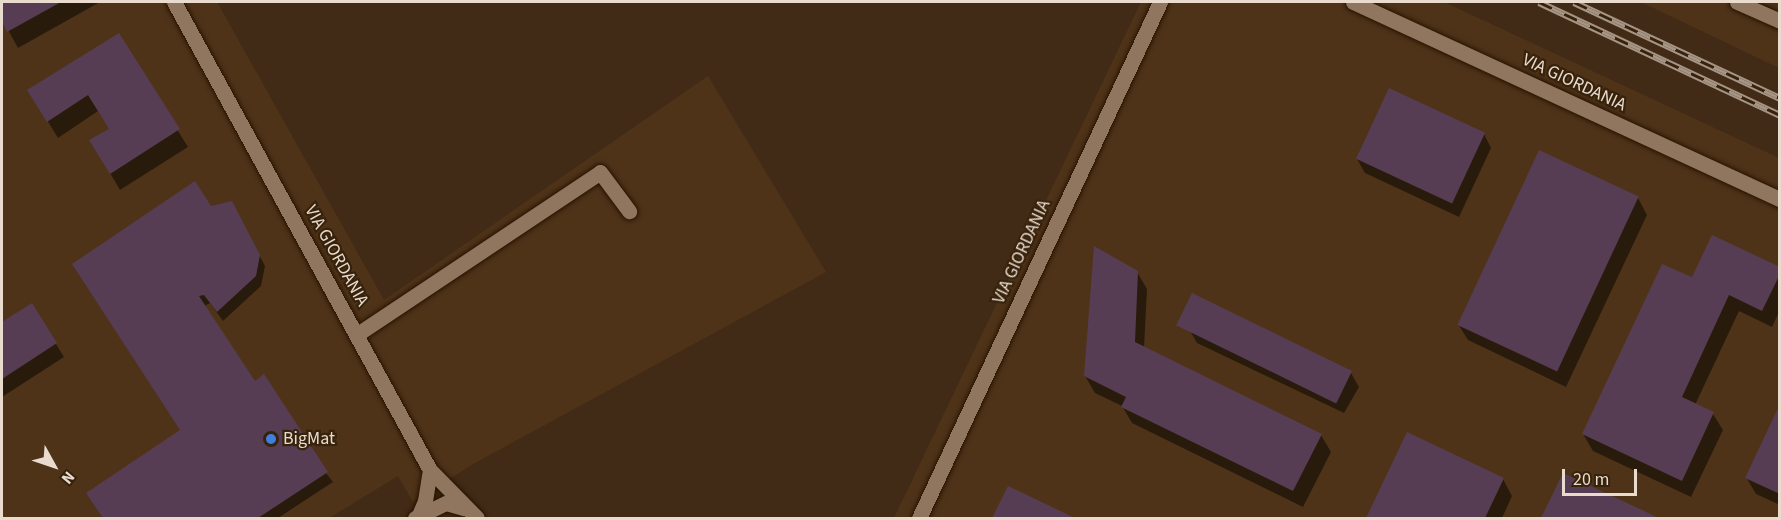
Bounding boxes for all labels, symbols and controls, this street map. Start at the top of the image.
street label: VIA GIORDANIA [1519,49,1629,117]
street label: VIA GIORDANIA [988,197,1056,307]
street label: VIA GIORDANIA [299,202,373,310]
place label: BigMat [283,428,335,450]
marker: BigMat [264,432,278,446]
north arrow [24,436,84,496]
scale bar [1565,457,1640,495]
text: N [56,466,80,489]
text: 20 m [1573,467,1609,492]

